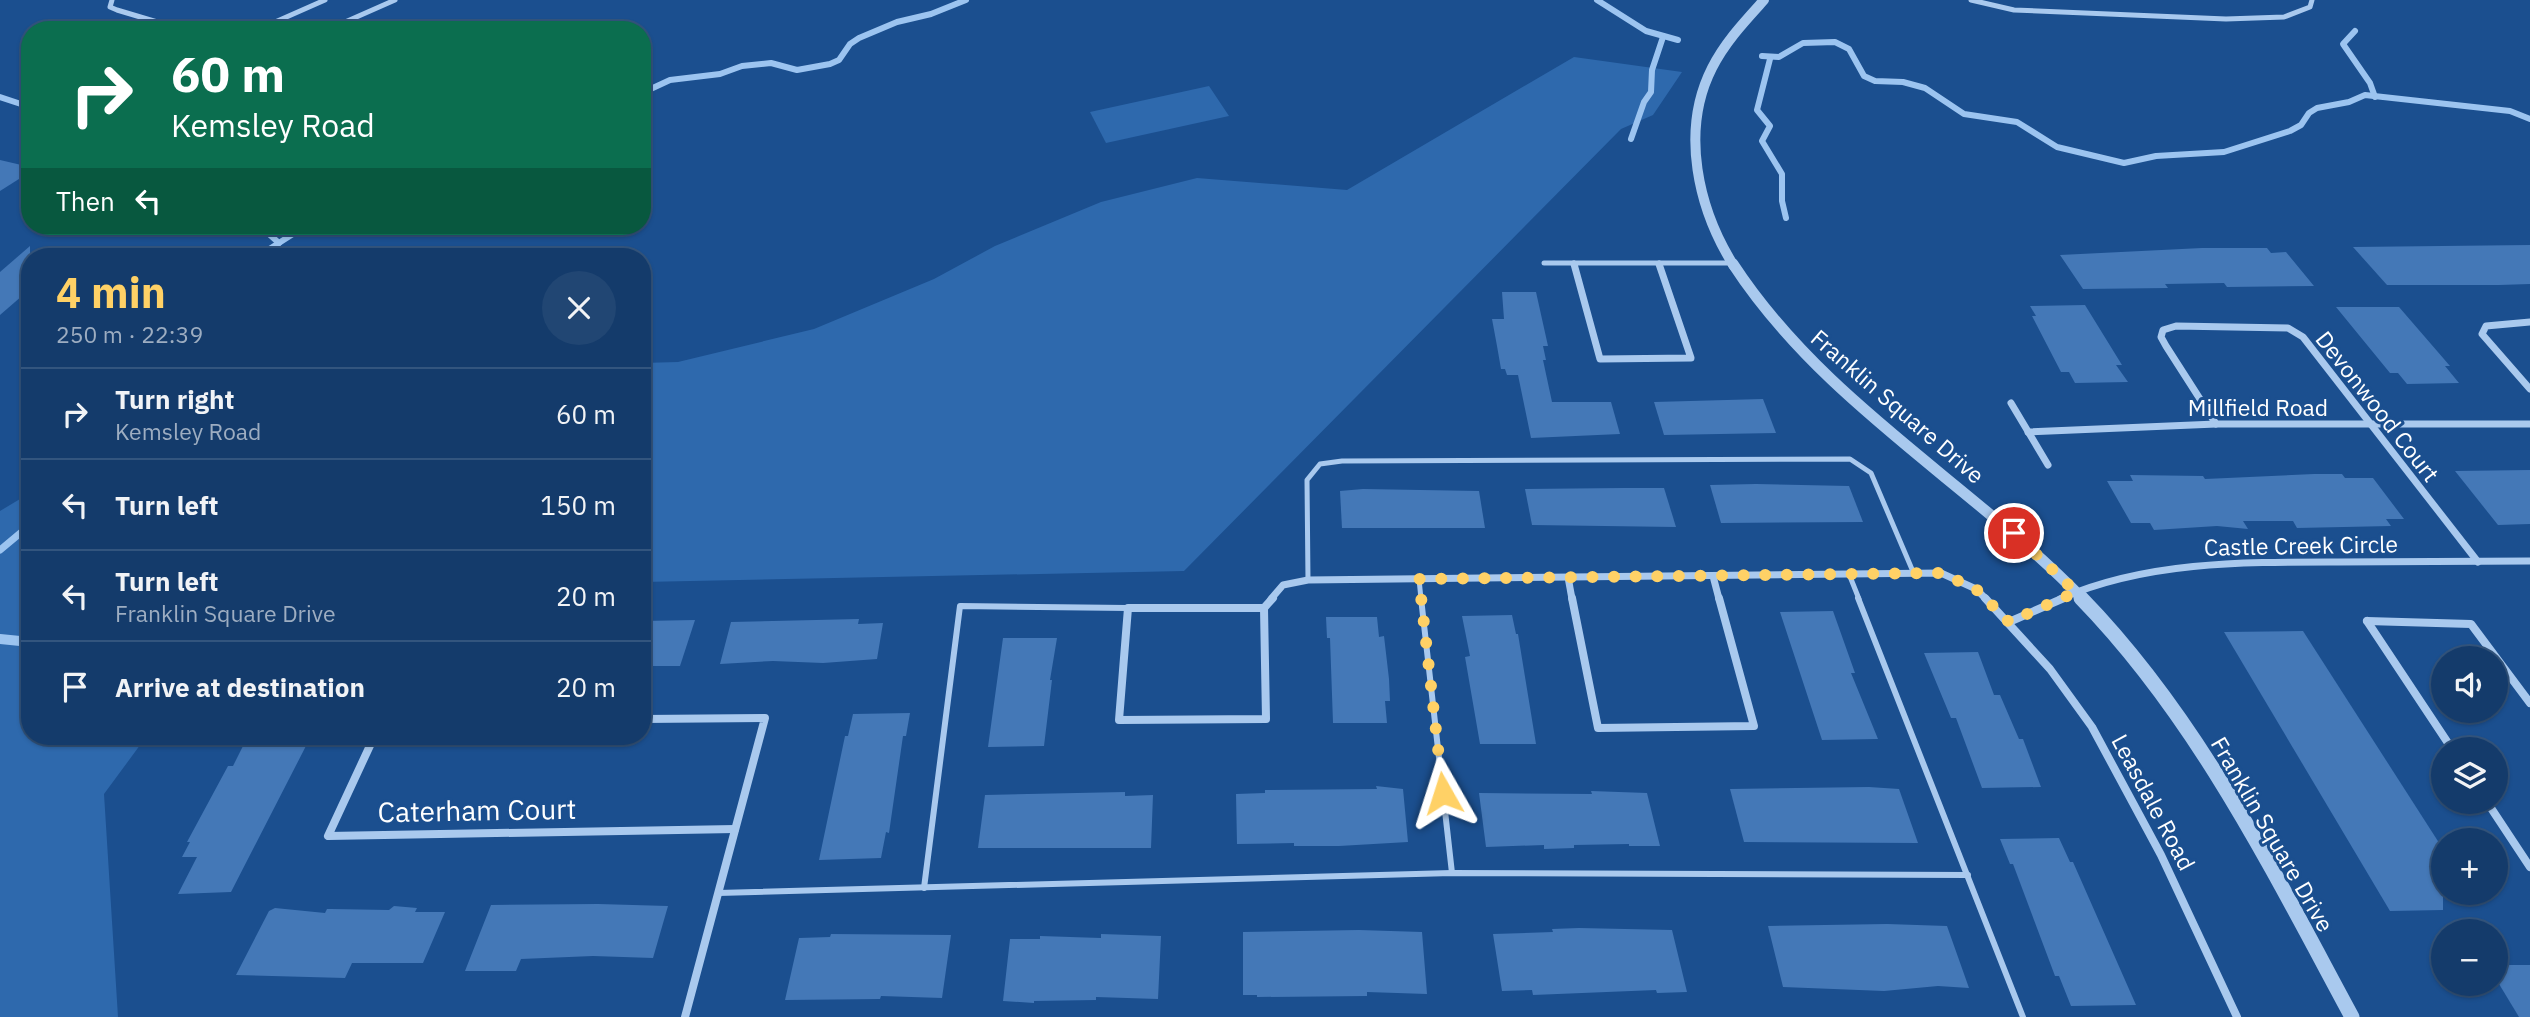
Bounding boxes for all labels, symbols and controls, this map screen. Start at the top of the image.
text: 60 m [171,42,285,105]
icon: right [56,49,147,140]
text: Kemsley Road [171,104,375,146]
icon: left [129,182,167,220]
text: Then [56,184,115,218]
text: 4 min [56,265,166,320]
button: close [542,271,616,345]
text: 250 m · 22:39 [56,319,203,349]
street label: Franklin Square Drive [1805,322,1991,490]
street label: Devonwood Court [2310,324,2446,488]
text: Turn right [115,382,234,416]
street label: Millfield Road [2188,392,2328,422]
icon: right [56,395,94,433]
text: 60 m [556,397,616,431]
text: Kemsley Road [115,416,261,446]
icon: left [56,486,94,524]
text: Turn left [115,488,218,522]
text: 150 m [540,488,616,522]
pin [1984,503,2044,563]
icon: arrive [1995,514,2033,552]
street label: Castle Creek Circle [2204,528,2398,562]
text: Turn left [115,564,218,598]
icon: left [56,577,94,615]
text: 20 m [556,579,616,613]
text: Franklin Square Drive [115,598,336,628]
map controls [2431,646,2508,996]
button: sound [2431,646,2508,723]
icon: arrive [56,668,94,706]
text: Arrive at destination [115,670,365,704]
text: 20 m [556,670,616,704]
street label: Leasdale Road [2105,729,2203,875]
street label: Franklin Square Drive [2205,731,2341,937]
button: layers [2431,737,2508,814]
position arrow [1406,756,1480,830]
street label: Caterham Court [377,790,577,830]
button: + [2431,828,2508,905]
button: − [2431,919,2508,996]

